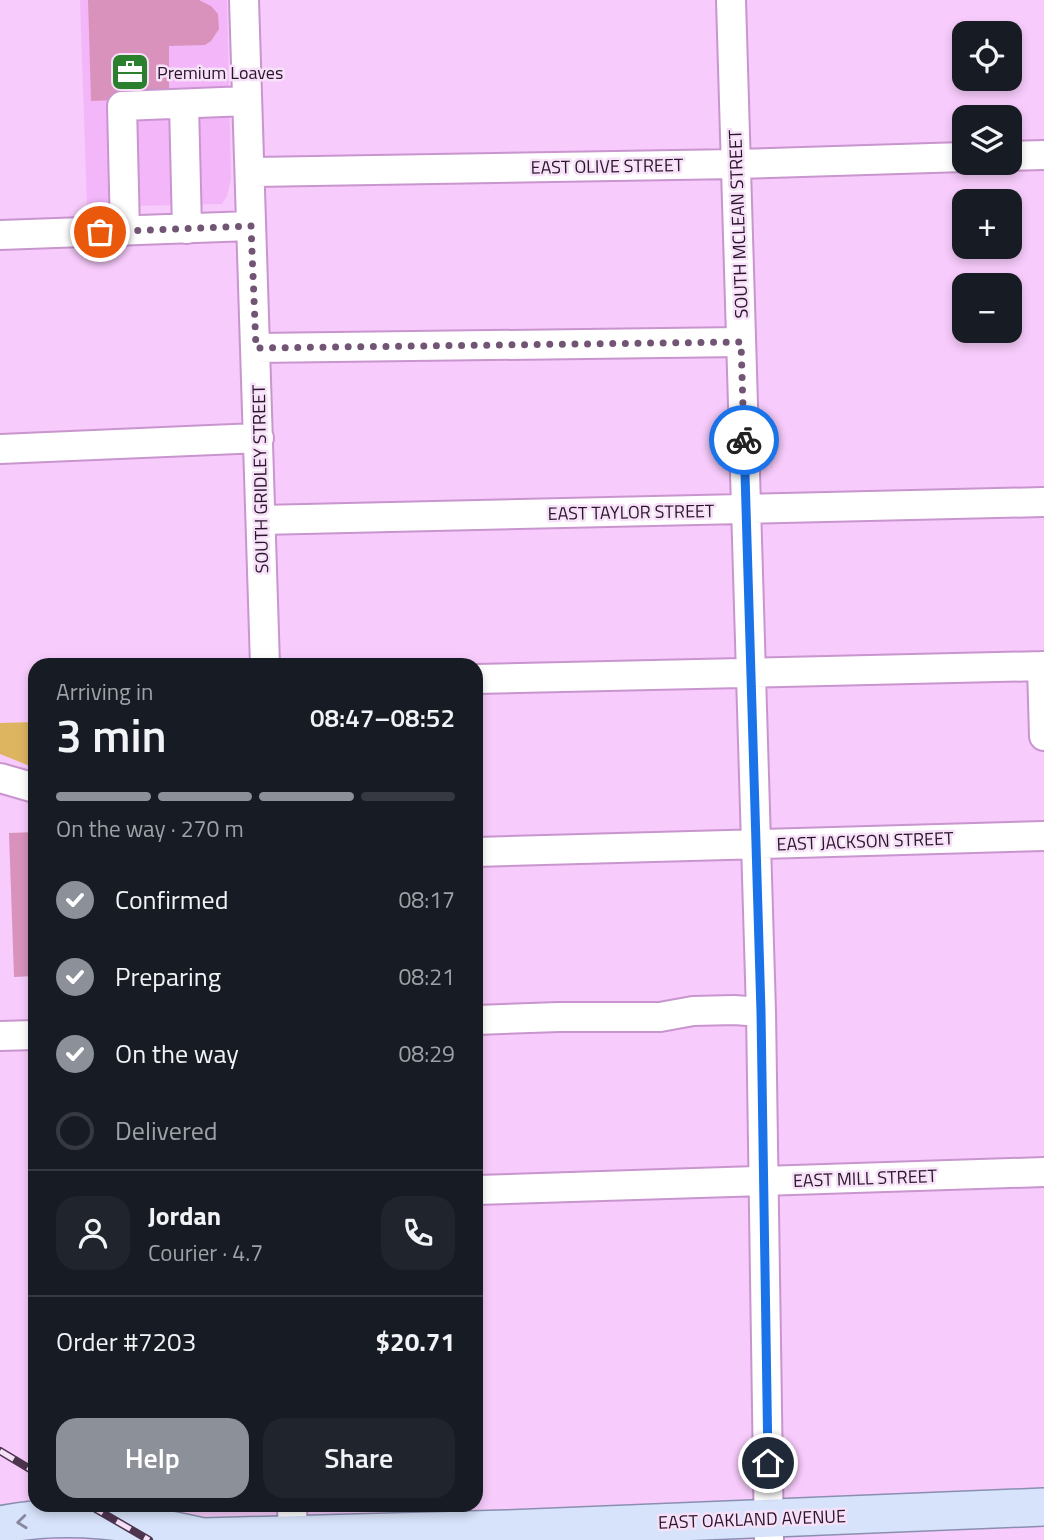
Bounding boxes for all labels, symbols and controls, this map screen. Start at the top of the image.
map controls [952,21,1022,343]
button: locate [952,21,1022,91]
office icon: Premium Loaves [109,51,151,93]
place label: Premium Loaves [157,59,283,86]
button: layers [952,105,1022,175]
street label: SOUTH MCLEAN STREET [721,129,755,319]
street label: EAST OLIVE STREET [530,151,684,181]
button: + [952,189,1022,259]
pin [70,202,130,262]
icon: bag [81,213,119,251]
button: − [952,273,1022,343]
street label: SOUTH GRIDLEY STREET [245,384,275,574]
courier [709,405,779,475]
icon: bike [725,421,763,459]
street label: EAST TAYLOR STREET [547,497,715,527]
text: Arriving in [56,674,153,709]
text: 08:47–08:52 [310,698,455,737]
text: 3 min [56,700,167,770]
text: On the way · 270 m [56,811,244,846]
street label: EAST JACKSON STREET [776,824,954,858]
text: Confirmed [115,880,229,919]
icon: check [56,881,94,919]
text: 08:17 [398,882,455,917]
text: Preparing [115,957,221,996]
icon: check [56,958,94,996]
text: 08:21 [398,959,455,994]
text: On the way [115,1034,239,1073]
icon: check [56,1035,94,1073]
text: 08:29 [398,1036,455,1071]
text: Delivered [115,1111,218,1150]
street label: EAST MILL STREET [792,1162,938,1194]
button: person [56,1196,130,1270]
text: Jordan [148,1196,221,1235]
button: phone [381,1196,455,1270]
text: Courier · 4.7 [148,1235,263,1270]
text: Order #7203 [56,1322,196,1361]
text: $20.71 [376,1322,455,1361]
button: Help [56,1418,249,1498]
button: Share [263,1418,455,1498]
pin [738,1433,798,1493]
icon: home [749,1444,787,1482]
street label: EAST OAKLAND AVENUE [658,1502,846,1536]
one-way arrow [16,1515,27,1530]

